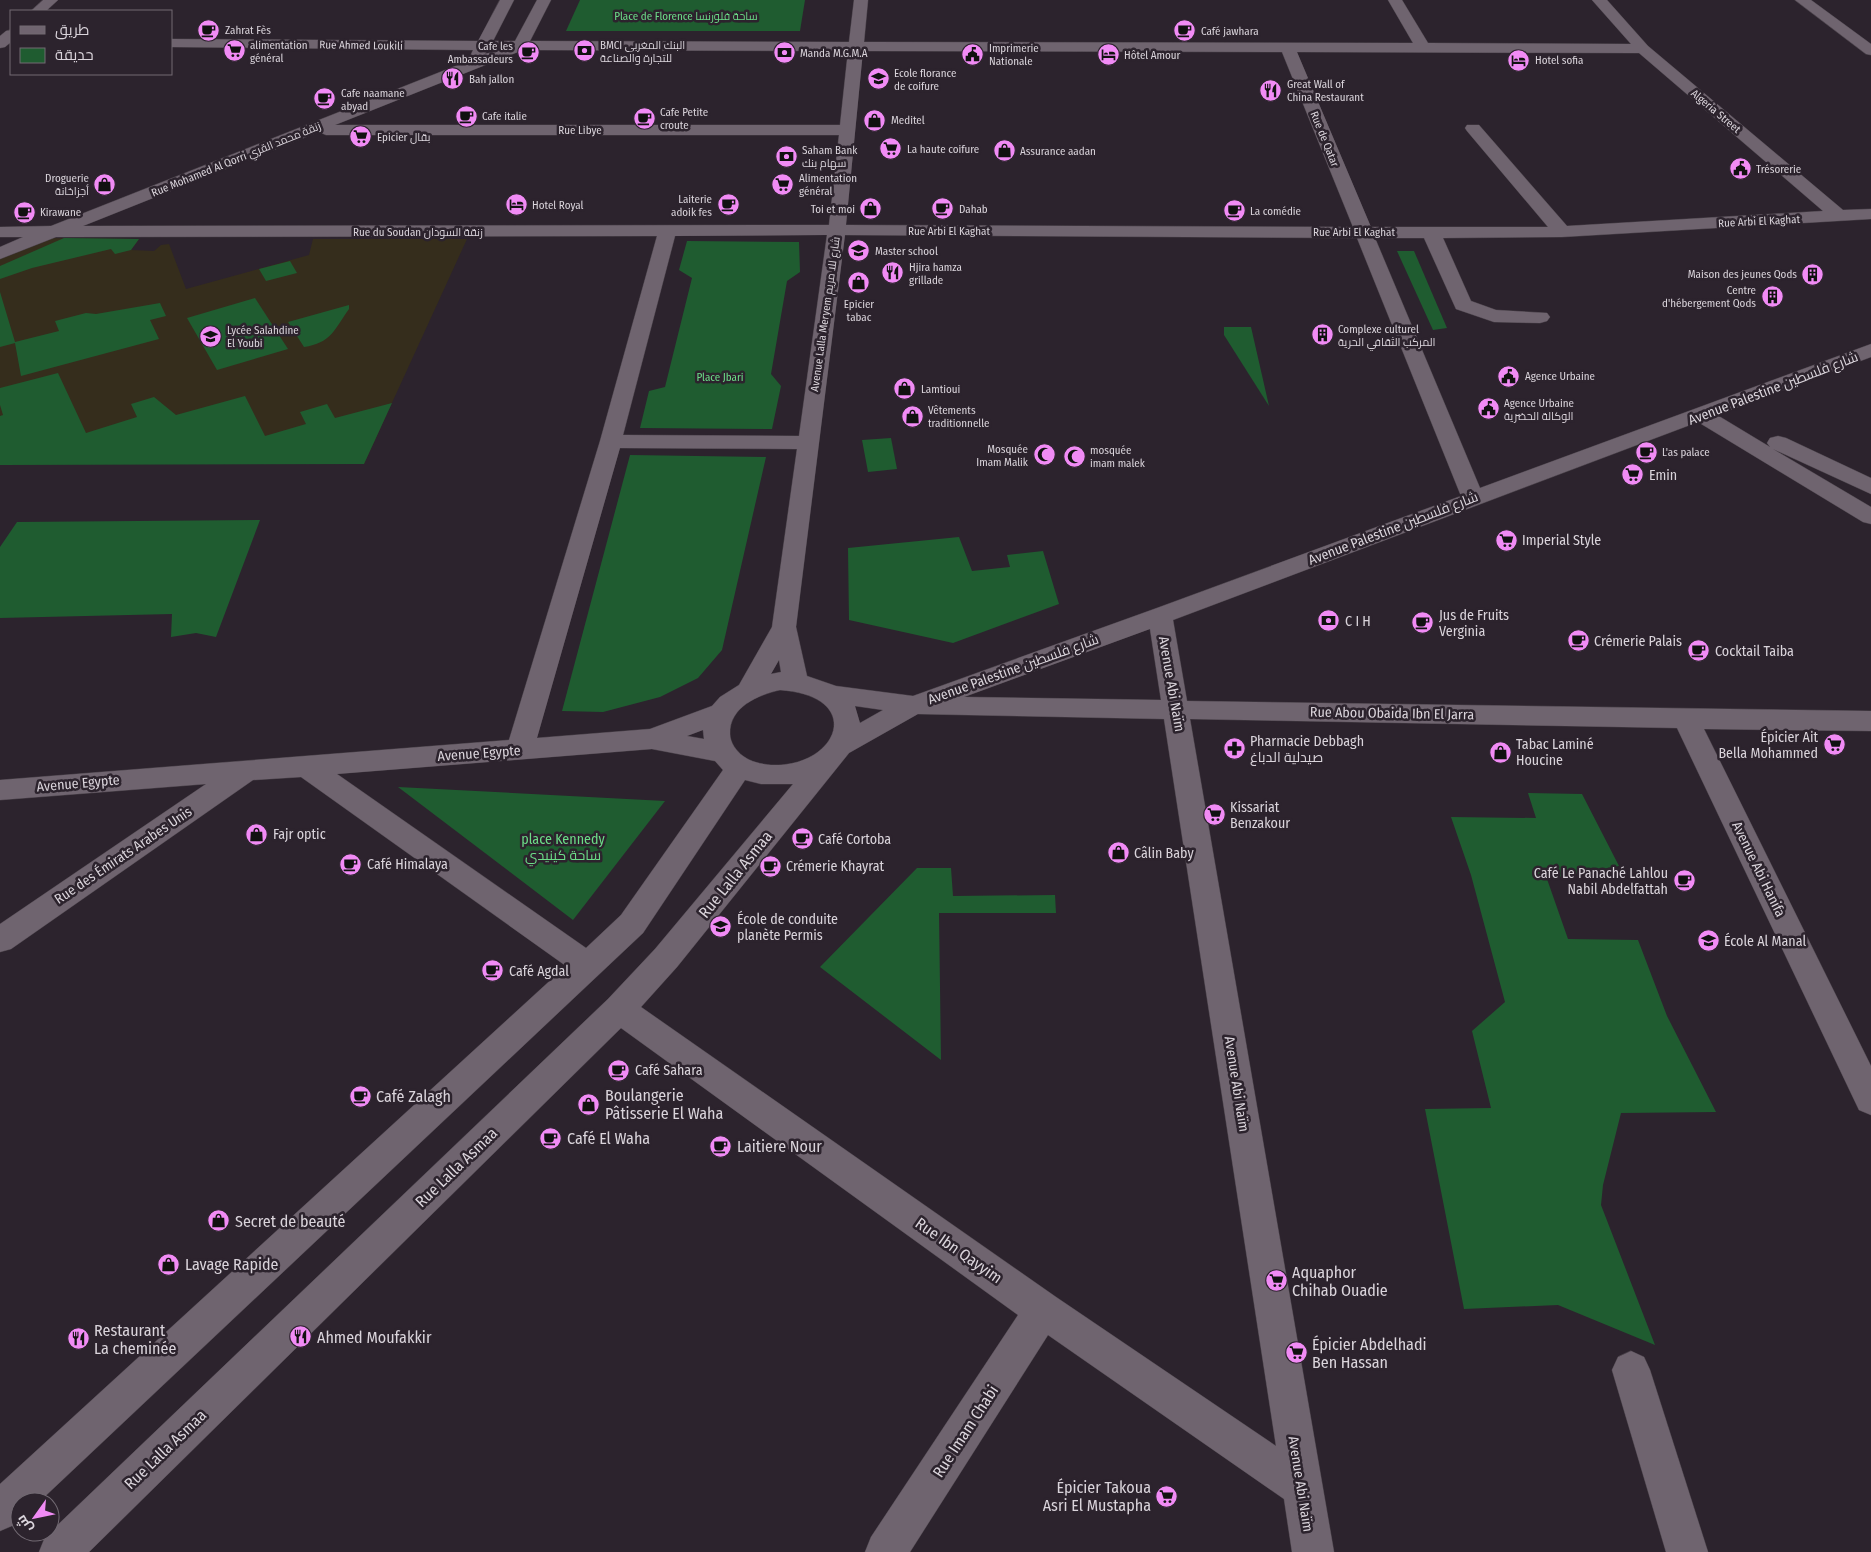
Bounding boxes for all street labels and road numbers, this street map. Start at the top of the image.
street label: Rue Ahmed Loukili [319,38,403,53]
street label: Algeria Street [1688,87,1743,136]
street label: Rue de Qatar [1308,110,1342,169]
street label: Rue Mohamed Al Qorri زنقة محمد القري [150,119,324,201]
street label: Rue Libye [558,124,602,137]
street label: Rue Arbi El Kaghat [1718,213,1801,230]
street label: Rue Arbi El Kaghat [908,225,990,238]
street label: Rue du Soudan زنقة السودان [353,226,483,239]
street label: Rue Arbi El Kaghat [1313,226,1395,239]
street label: Avenue Lalla Meryem شارع للا مريم [808,236,844,392]
street label: Avenue Palestine شارع فلسطين [1686,348,1860,429]
street label: Avenue Palestine شارع فلسطين [1306,488,1480,569]
street label: Avenue Palestine شارع فلسطين [925,631,1101,708]
street label: Avenue Abi Naïm [1155,635,1188,733]
street label: Rue Abou Obaida Ibn El Jarra [1310,704,1474,723]
street label: Avenue Egypte [437,742,521,765]
street label: Avenue Egypte [36,771,120,796]
street label: Rue des Émirats Arabes Unis [51,802,195,908]
street label: Avenue Abi Hanifa [1728,819,1789,920]
street label: Rue Lalla Asmaa [694,827,776,922]
street label: Avenue Abi Naïm [1221,1035,1252,1133]
street label: Rue Lalla Asmaa [411,1123,501,1211]
street label: Rue Ibn Qayyim [912,1213,1006,1287]
street label: Rue Imam Chabi [929,1382,1002,1481]
street label: Rue Lalla Asmaa [120,1405,210,1493]
street label: Avenue Abi Naïm [1285,1435,1316,1533]

